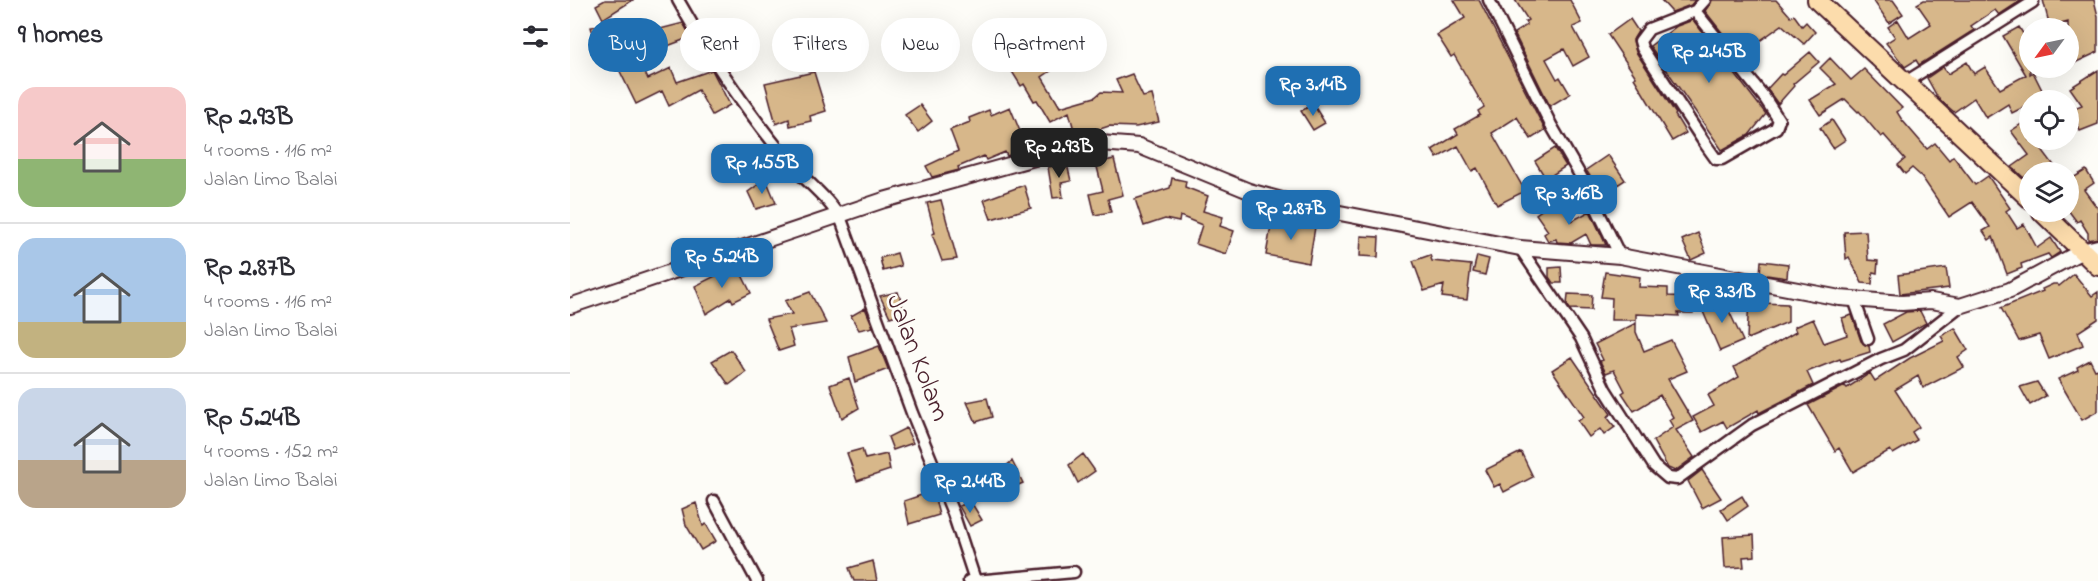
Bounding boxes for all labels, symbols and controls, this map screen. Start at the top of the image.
text: 9 homes [18,17,103,55]
chip: Buy [588,18,668,72]
chip: Rent [680,18,760,72]
chip: Filters [772,18,869,72]
chip: New [881,18,960,72]
chip: Apartment [972,18,1107,72]
north arrow [2019,18,2079,78]
map controls [2019,18,2079,222]
icon: filters [519,20,552,53]
pin: Rp 2.45B [1647,33,1771,84]
text: Rp 2.45B [1672,38,1746,67]
pin: Rp 3.14B [1251,66,1375,117]
text: Rp 3.14B [1279,71,1347,100]
button: locate [2019,90,2079,150]
text: Rp 2.93B [204,99,293,137]
icon: home [66,111,138,183]
pin: Rp 2.93B [997,128,1121,179]
text: Rp 2.93B [1025,133,1093,162]
text: 4 rooms · 116 m² [204,137,332,166]
pin: Rp 1.55B [700,144,824,195]
text: Rp 1.55B [725,149,799,178]
button: layers [2019,162,2079,222]
text: Jalan Limo Balai [204,166,338,195]
pin: Rp 3.16B [1507,175,1631,226]
text: Rp 3.16B [1535,180,1603,209]
pin: Rp 2.87B [1229,190,1353,241]
text: Rp 2.87B [1256,195,1326,224]
pin: Rp 5.24B [660,238,784,289]
text: Rp 5.24B [685,243,759,272]
text: Rp 2.87B [204,250,295,288]
icon: home [66,262,138,334]
pin: Rp 3.31B [1660,273,1784,324]
text: Rp 3.31B [1688,278,1756,307]
text: 4 rooms · 116 m² [204,288,332,317]
street label: Jalan Kolam [875,289,959,427]
text: Jalan Limo Balai [204,317,338,346]
text: Rp 5.24B [204,400,300,438]
icon: home [66,412,138,484]
text: 4 rooms · 152 m² [204,438,338,467]
pin: Rp 2.44B [908,463,1032,514]
text: Jalan Limo Balai [204,467,338,496]
text: Rp 2.44B [935,468,1005,497]

